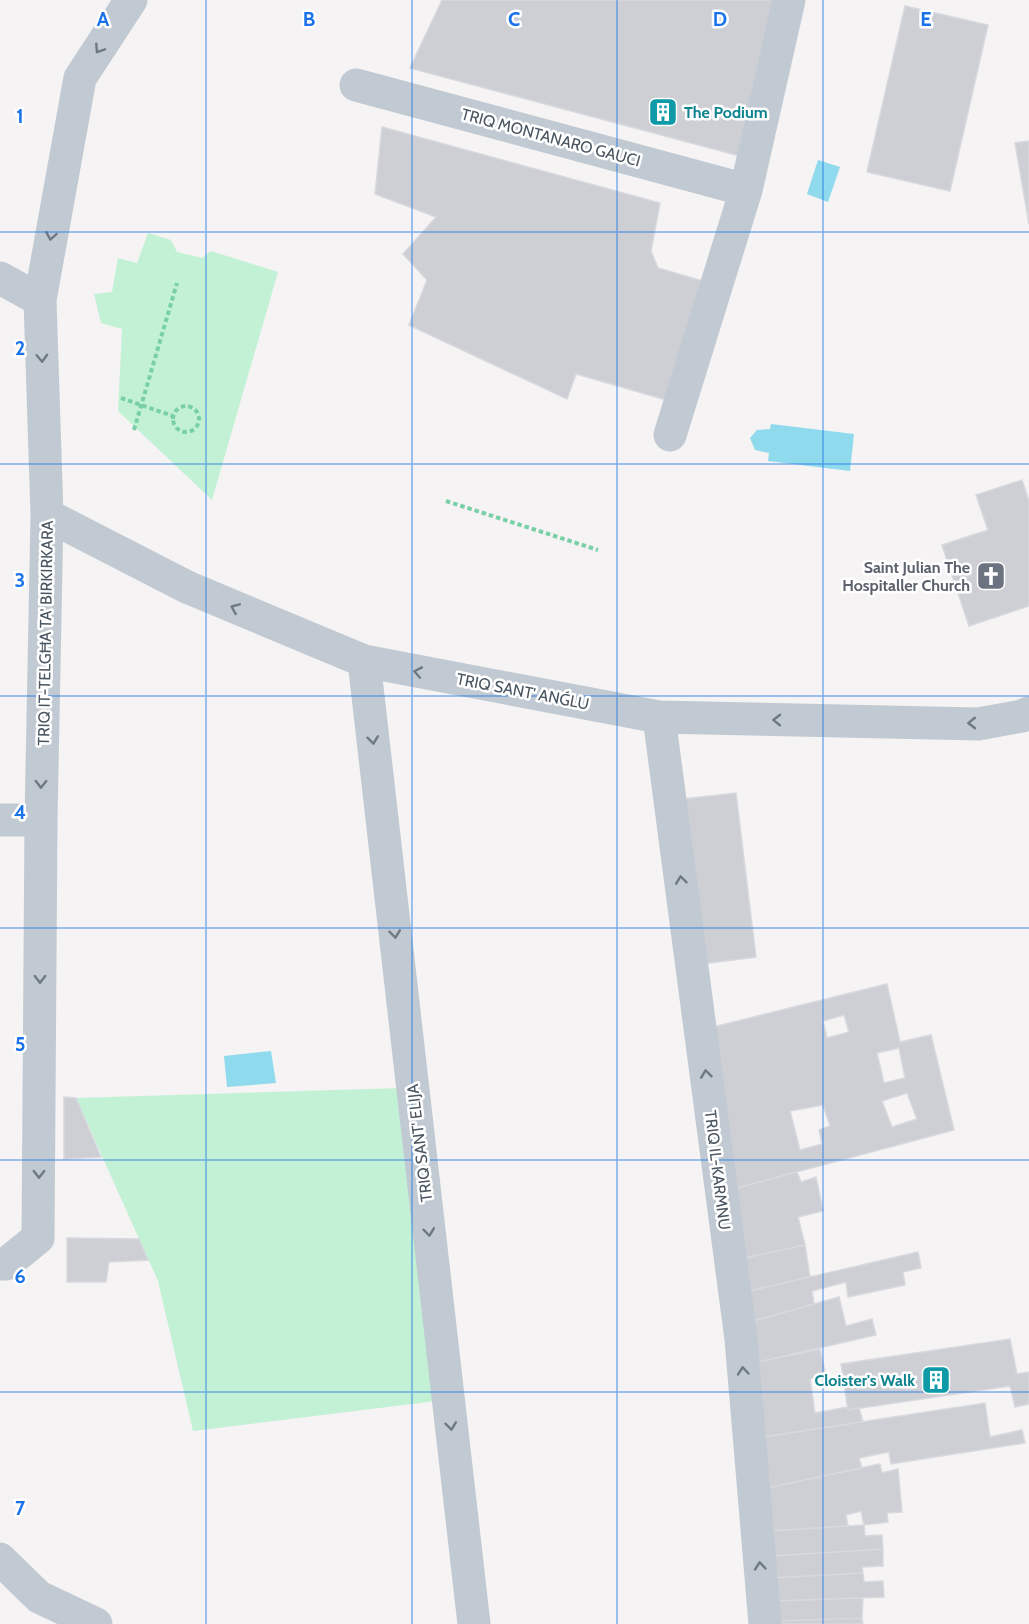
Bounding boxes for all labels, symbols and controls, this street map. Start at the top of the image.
text: A [97,7,110,31]
text: B [303,7,315,31]
text: C [508,7,520,31]
text: D [713,7,727,31]
text: E [920,7,932,31]
one-way arrow [95,42,106,53]
building icon: The Podium [647,96,679,128]
place label: The Podium [684,103,768,122]
text: 1 [16,104,24,128]
street label: TRIQ MONTANARO GAUCI [459,104,643,171]
one-way arrow [46,231,58,240]
text: 2 [15,336,25,360]
one-way arrow [36,353,48,362]
street label: TRIQ IT-TELGĦA TA' BIRKIRKARA [34,520,57,746]
place label: Saint Julian The Hospitaller Church [842,558,970,595]
church icon: Saint Julian The Hospitaller Church [975,560,1007,592]
text: 3 [15,568,25,592]
one-way arrow [230,603,241,615]
one-way arrow [414,666,424,679]
street label: TRIQ SANT' ANǴLU [455,669,591,714]
one-way arrow [773,714,782,726]
one-way arrow [968,717,977,730]
one-way arrow [366,736,379,745]
one-way arrow [35,779,48,788]
text: 4 [14,800,26,824]
one-way arrow [675,876,687,885]
one-way arrow [389,929,401,939]
one-way arrow [34,974,46,983]
text: 5 [15,1032,25,1056]
one-way arrow [700,1069,713,1078]
street label: TRIQ SANT' ELIJA [403,1083,436,1203]
street label: TRIQ IL-KARMNU [701,1109,734,1231]
one-way arrow [33,1169,45,1178]
one-way arrow [423,1228,435,1237]
text: 6 [14,1264,26,1288]
building icon: Cloister's Walk [920,1364,952,1396]
one-way arrow [737,1367,750,1376]
place label: Cloister's Walk [814,1371,915,1390]
one-way arrow [445,1421,457,1430]
text: 7 [15,1496,26,1520]
one-way arrow [754,1561,767,1570]

